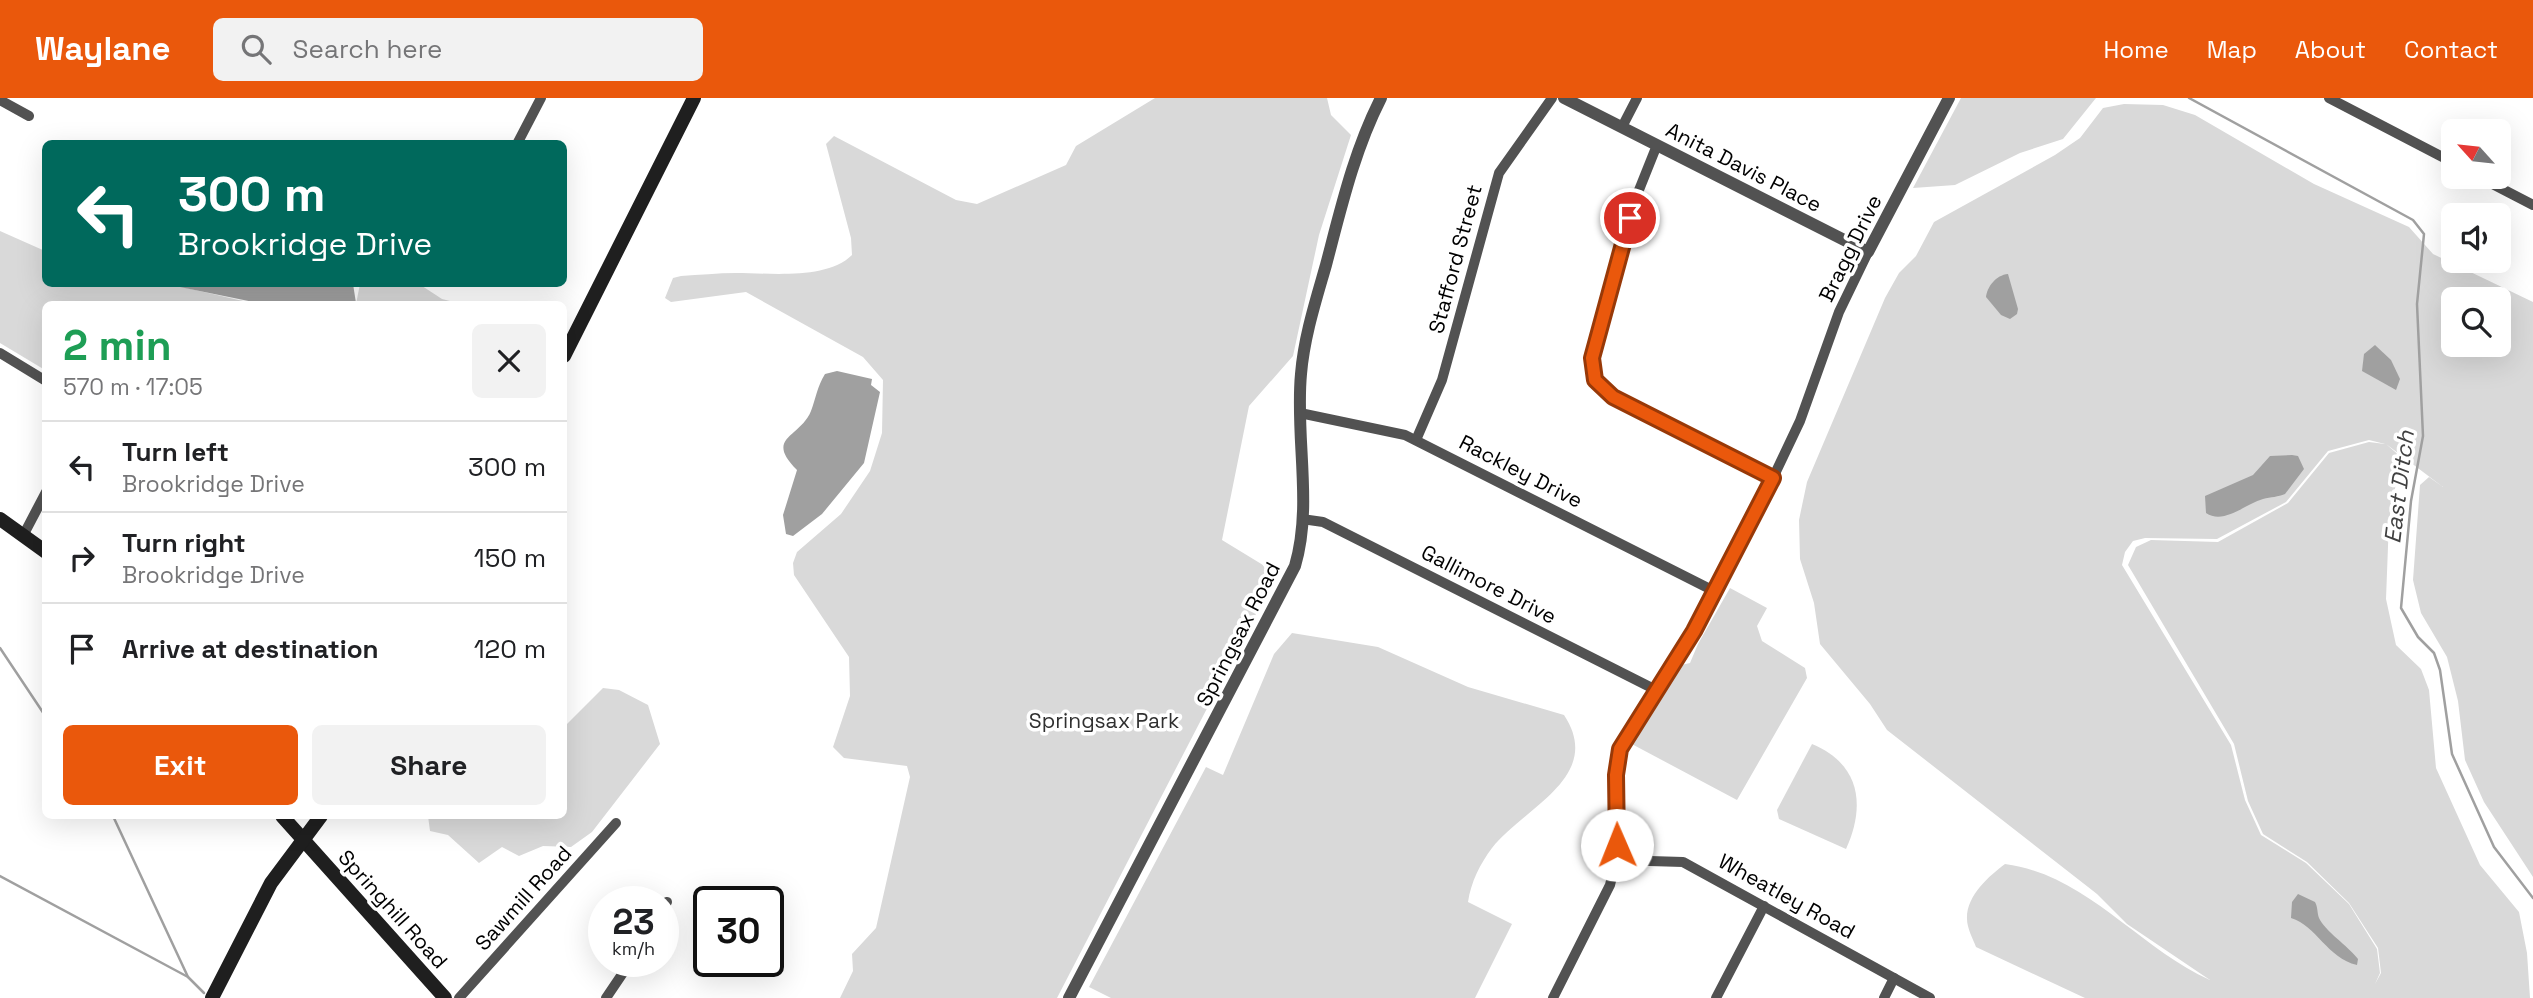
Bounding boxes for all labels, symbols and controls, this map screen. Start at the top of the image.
search box [213,18,703,81]
text: Waylane [35,28,171,70]
icon: search [237,30,275,68]
text: Search here [293,32,442,66]
text: Home [2103,34,2169,65]
text: Map [2207,34,2257,65]
text: About [2295,34,2366,65]
text: Contact [2404,34,2498,65]
street label: Anita Davis Place [1662,116,1826,218]
north arrow [2441,119,2511,189]
map controls [2441,119,2511,357]
text: 300 m [178,163,326,225]
icon: left [63,168,154,259]
street label: Stafford Street [1422,182,1488,336]
pin [1600,188,1660,248]
street label: Bragg Drive [1812,190,1888,306]
icon: arrive [1611,199,1649,237]
button: sound [2441,203,2511,273]
text: Brookridge Drive [178,224,432,264]
button: search [2441,287,2511,357]
text: 2 min [63,319,172,372]
button: close [472,324,546,398]
text: 570 m · 17:05 [63,372,203,402]
street label: Rackley Drive [1455,428,1587,514]
water label: East Ditch [2377,428,2421,545]
text: Turn left [122,435,229,469]
icon: left [63,448,101,486]
text: 300 m [468,450,546,484]
text: Brookridge Drive [122,469,305,499]
text: Turn right [122,526,246,560]
street label: Gallimore Drive [1417,538,1561,630]
icon: right [63,539,101,577]
text: 150 m [474,541,546,575]
street label: Springsax Road [1190,557,1286,711]
text: Brookridge Drive [122,560,305,590]
icon: arrive [63,630,101,668]
text: Arrive at destination [122,632,379,666]
text: 120 m [474,632,546,666]
park label: Springsax Park [1029,707,1179,734]
button: Exit [63,725,298,805]
button: Share [312,725,546,805]
position arrow [1580,808,1654,882]
street label: Sawmill Road [469,840,577,956]
street label: Springhill Road [332,844,454,974]
street label: Wheatley Road [1714,847,1860,945]
speed limit sign: 30 [693,886,784,977]
text: 23 [612,900,655,944]
text: km/h [612,937,655,960]

